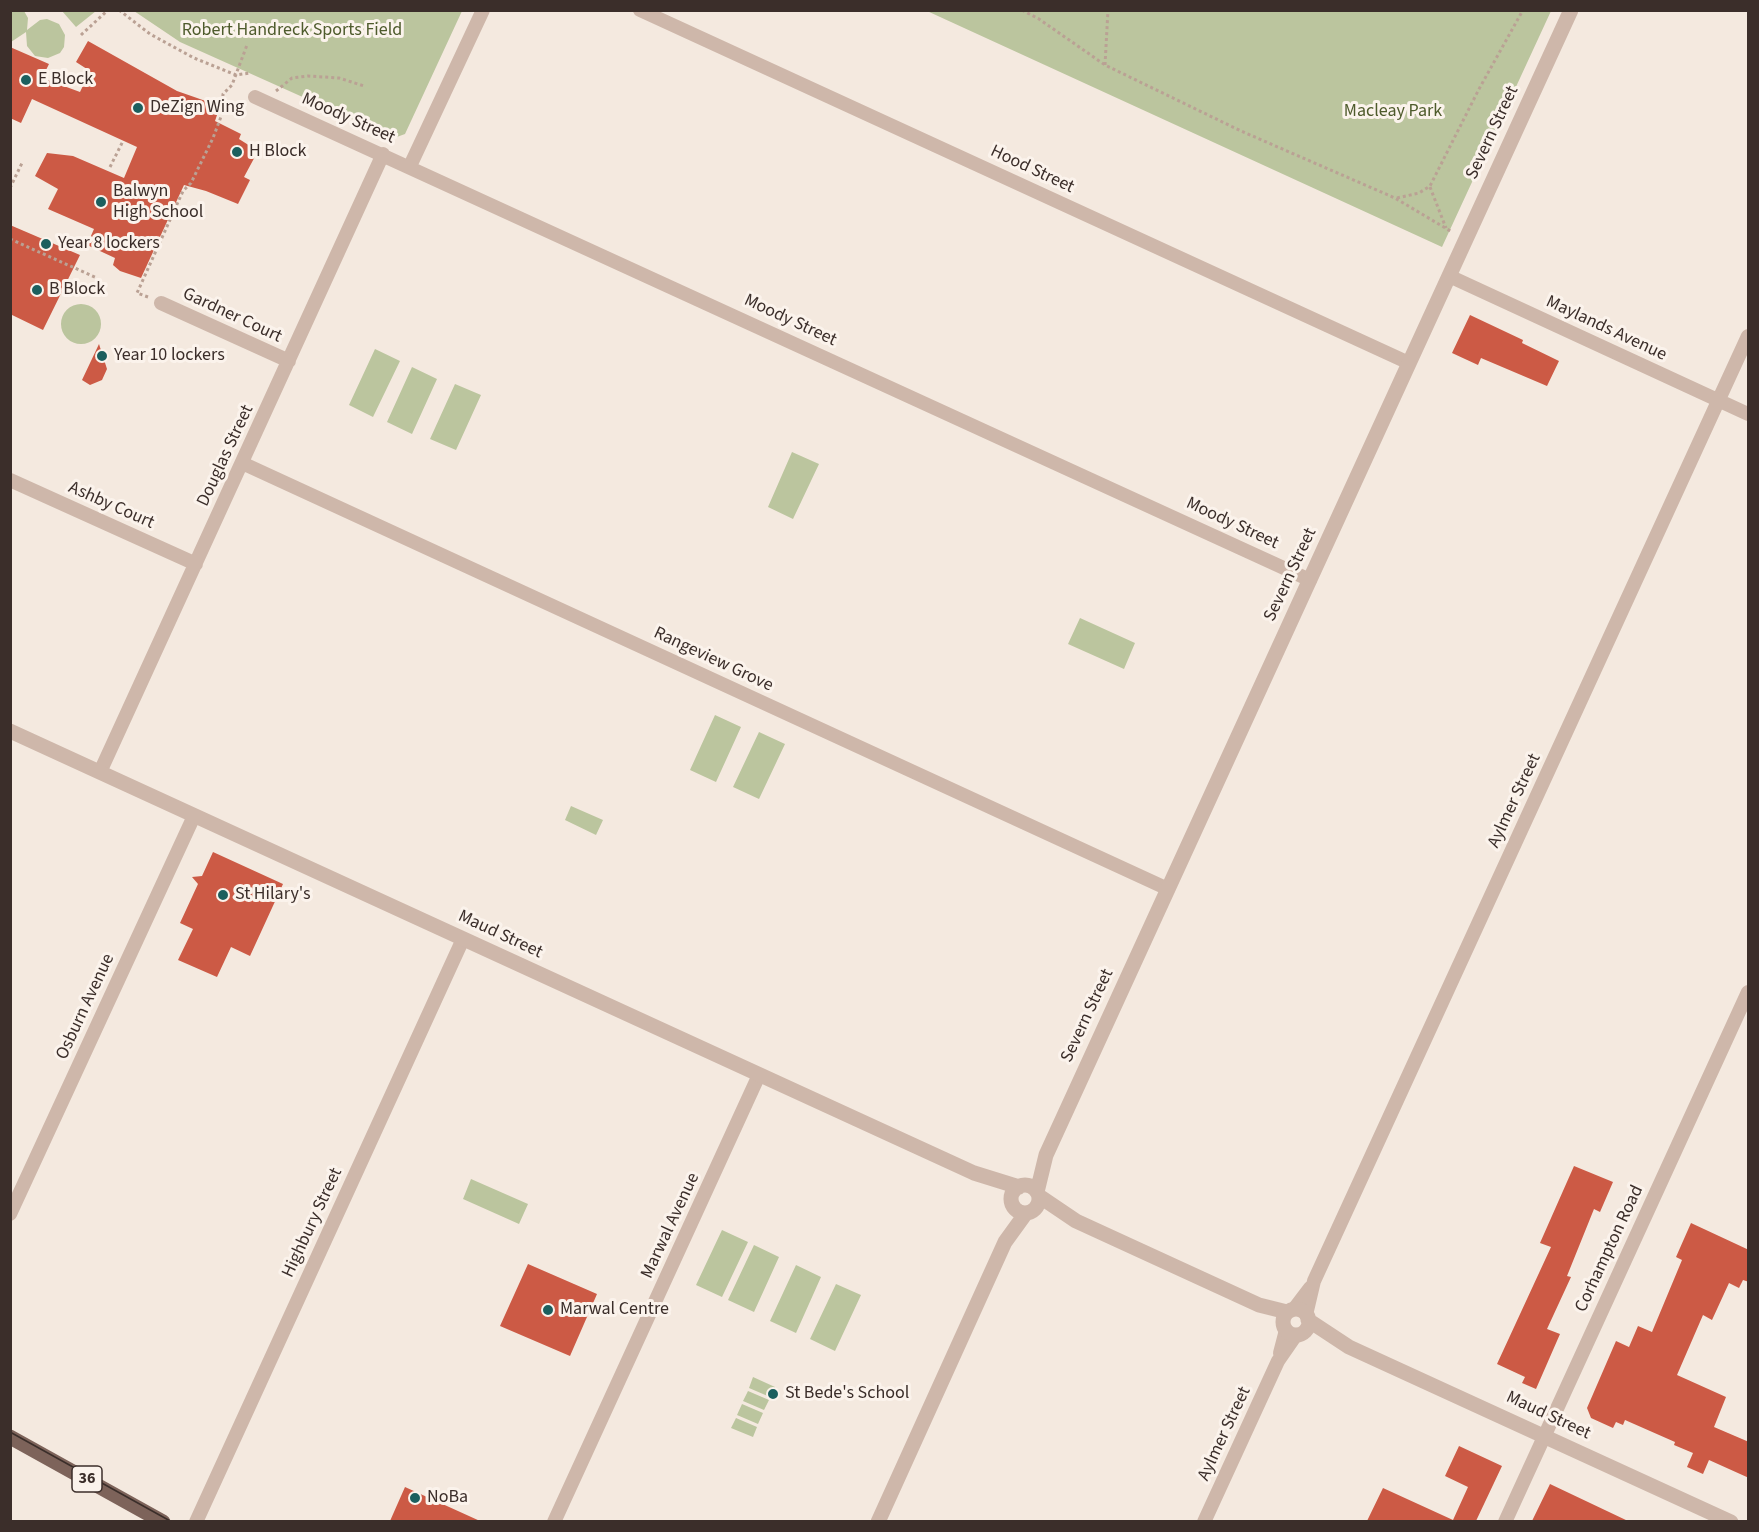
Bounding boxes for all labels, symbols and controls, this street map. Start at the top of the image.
park label: Robert Handreck Sports Field [182,20,402,42]
place label: E Block [38,69,93,91]
marker: E Block [19,73,33,87]
street label: Severn Street [1462,83,1524,183]
street label: Moody Street [298,89,398,149]
place label: DeZign Wing [150,97,244,119]
marker: DeZign Wing [131,101,145,115]
park label: Macleay Park [1344,101,1442,123]
place label: H Block [249,141,306,163]
street label: Hood Street [987,141,1077,199]
marker: H Block [230,145,244,159]
place label: Balwyn High School [113,181,203,224]
marker: Balwyn High School [94,195,108,209]
place label: Year 8 lockers [58,233,160,255]
marker: Year 8 lockers [39,237,53,251]
place label: B Block [49,279,105,301]
marker: B Block [30,283,44,297]
street label: Gardner Court [179,284,285,348]
street label: Moody Street [740,290,840,352]
street label: Maylands Avenue [1542,292,1670,366]
place label: Year 10 lockers [114,345,225,367]
marker: Year 10 lockers [95,349,109,363]
street label: Douglas Street [193,402,259,510]
street label: Ashby Court [65,478,157,534]
street label: Moody Street [1182,493,1282,555]
street label: Severn Street [1260,525,1322,625]
street label: Rangeview Grove [650,623,776,697]
street label: Aylmer Street [1484,750,1546,852]
place label: St Hilary's [235,884,310,906]
marker: St Hilary's [216,888,230,902]
street label: Maud Street [454,906,546,964]
street label: Osburn Avenue [52,951,120,1063]
street label: Severn Street [1057,966,1119,1066]
street label: Highbury Street [278,1165,348,1281]
street label: Marwal Avenue [637,1170,705,1282]
street label: Corhampton Road [1571,1182,1649,1316]
place label: Marwal Centre [560,1299,669,1321]
marker: Marwal Centre [541,1303,555,1317]
place label: St Bede's School [785,1383,909,1405]
street label: Aylmer Street [1194,1383,1256,1485]
marker: St Bede's School [766,1387,780,1401]
street label: Maud Street [1502,1387,1594,1445]
road number: 36 [72,1466,102,1492]
place label: NoBa [427,1487,468,1509]
marker: NoBa [408,1491,422,1505]

